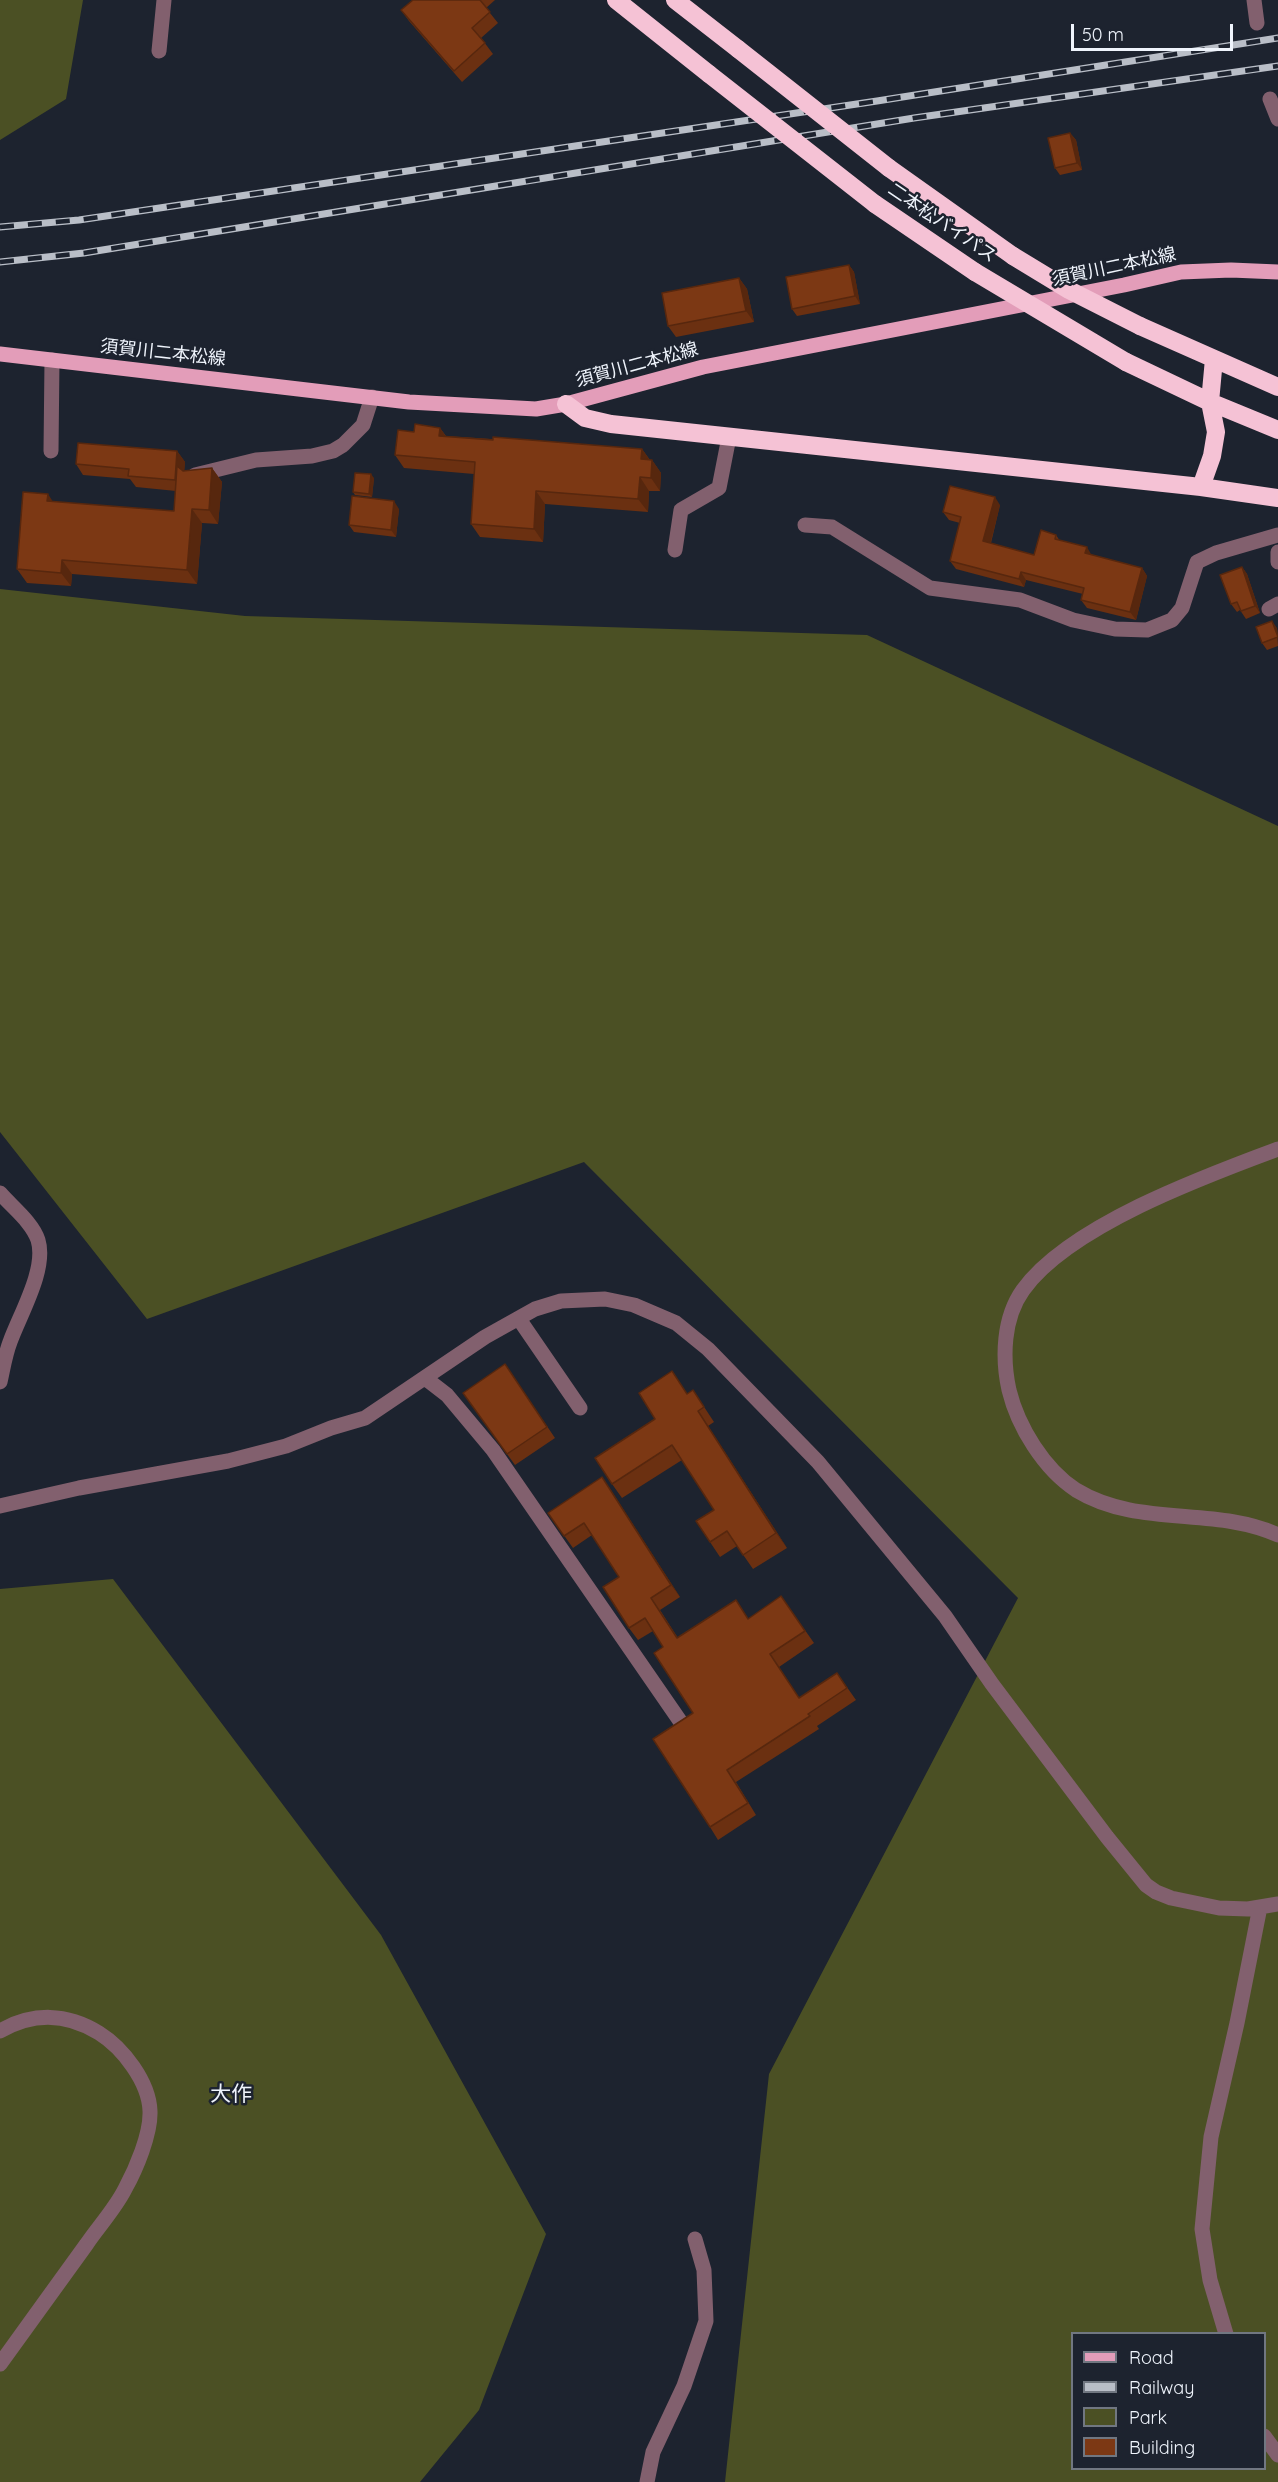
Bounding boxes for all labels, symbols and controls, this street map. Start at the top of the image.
scale bar [1074,12,1236,50]
text: 50 m [1082,23,1124,46]
street label: 二本松バイパス [884,179,1000,267]
street label: 須賀川二本松線 [1050,243,1178,291]
street label: 須賀川二本松線 [99,336,227,370]
street label: 須賀川二本松線 [573,338,701,392]
district label: 大作 [210,2082,252,2108]
legend [1071,2332,1266,2470]
text: Road [1129,2346,1174,2369]
text: Railway [1129,2376,1195,2399]
text: Park [1129,2406,1167,2429]
text: Building [1129,2436,1195,2459]

